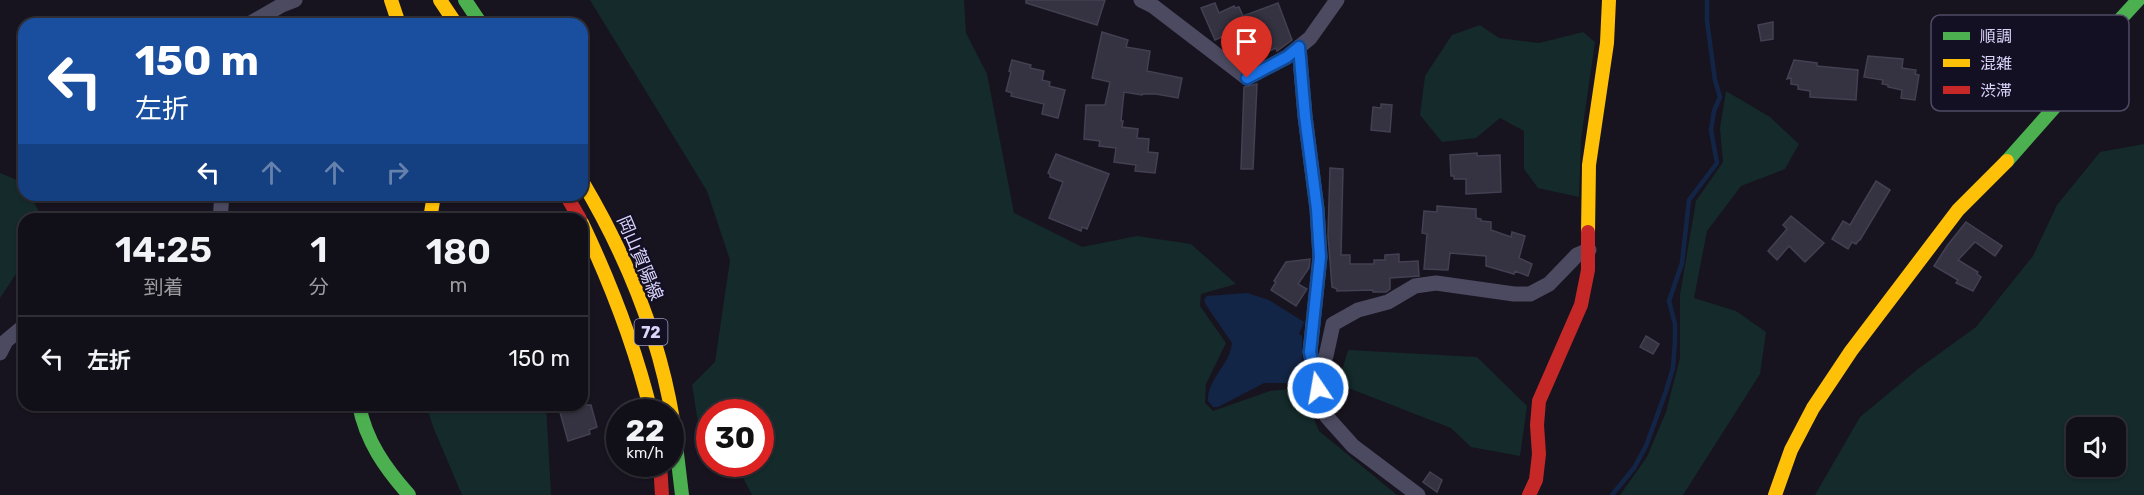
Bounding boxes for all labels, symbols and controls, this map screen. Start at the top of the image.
legend [1931,15,2129,111]
pin [1221,16,1272,78]
icon: arrive [1230,25,1263,58]
text: 順調 [1980,27,2012,46]
text: 150 m [135,36,259,86]
icon: left [36,42,114,120]
text: 混雑 [1980,54,2012,73]
text: 渋滞 [1980,81,2012,100]
text: 左折 [135,93,189,125]
icon: left [192,156,225,189]
icon: ahead [255,156,288,189]
icon: ahead [318,156,351,189]
icon: right [381,156,414,189]
street label: 岡山賀陽線 [612,212,668,304]
text: 14:25 [115,228,212,271]
text: 1 [310,228,328,271]
text: 180 [426,230,491,273]
text: m [450,273,467,297]
text: 到着 [143,275,183,299]
text: 分 [309,275,329,299]
road number: 72 [634,319,668,345]
icon: left [36,342,69,375]
text: 150 m [509,345,570,372]
text: 左折 [87,347,131,374]
position arrow [1286,356,1350,420]
speed limit sign: 30 [696,399,774,477]
text: 22 [626,413,665,449]
map controls [2066,417,2126,477]
button: sound [2066,417,2126,477]
text: km/h [626,444,664,462]

